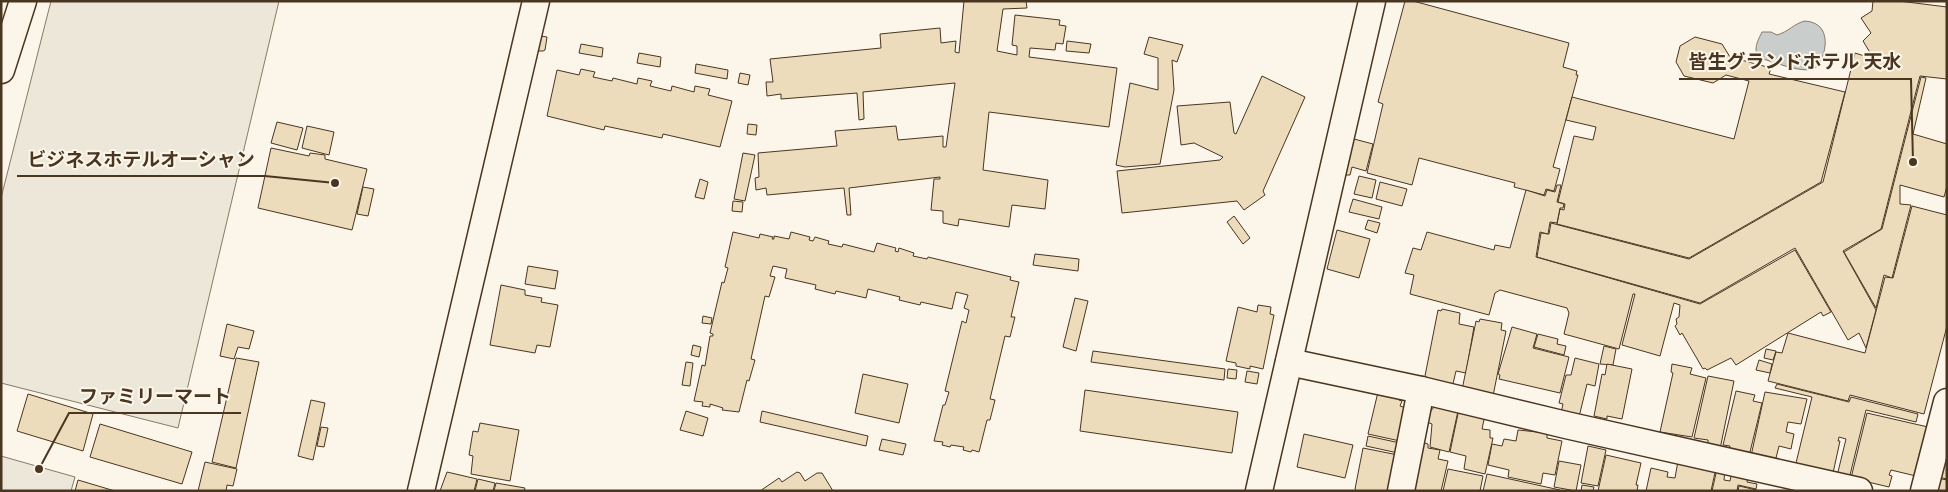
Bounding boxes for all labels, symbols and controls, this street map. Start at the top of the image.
callout: 皆生グランドホテル 天水 [1679,45,1911,79]
text: 皆生グランドホテル 天水 [1689,49,1901,73]
callout: ビジネスホテルオーシャン [17,142,265,176]
text: ビジネスホテルオーシャン [27,147,255,171]
callout: ファミリーマート [69,379,241,413]
text: ファミリーマート [79,384,231,408]

